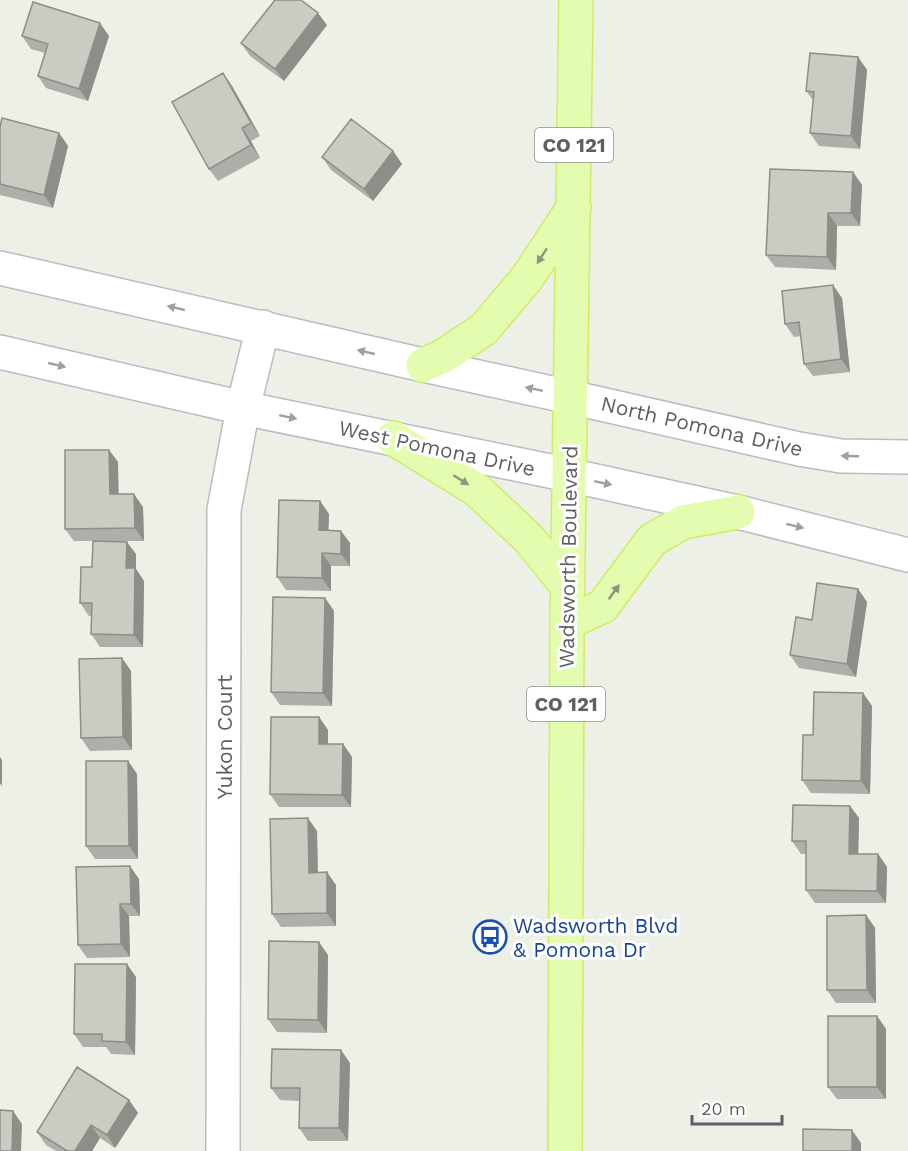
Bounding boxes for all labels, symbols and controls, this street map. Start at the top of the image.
road number: CO 121 [535,128,613,162]
one-way arrow [536,248,547,264]
one-way arrow [167,302,185,312]
one-way arrow [357,346,375,356]
one-way arrow [48,360,66,370]
one-way arrow [524,384,543,393]
street label: North Pomona Drive [599,391,805,461]
one-way arrow [279,413,298,422]
street label: West Pomona Drive [336,415,538,481]
street label: Wadsworth Boulevard [554,445,582,669]
one-way arrow [840,451,859,461]
one-way arrow [453,474,469,485]
one-way arrow [593,479,612,488]
one-way arrow [786,522,804,532]
one-way arrow [608,584,620,600]
street label: Yukon Court [212,674,237,799]
road number: CO 121 [527,687,605,721]
place label: Wadsworth Blvd & Pomona Dr [513,913,678,962]
bus stop icon: Wadsworth Blvd & Pomona Dr [472,919,508,955]
scale bar [692,1088,782,1126]
text: 20 m [701,1098,746,1119]

